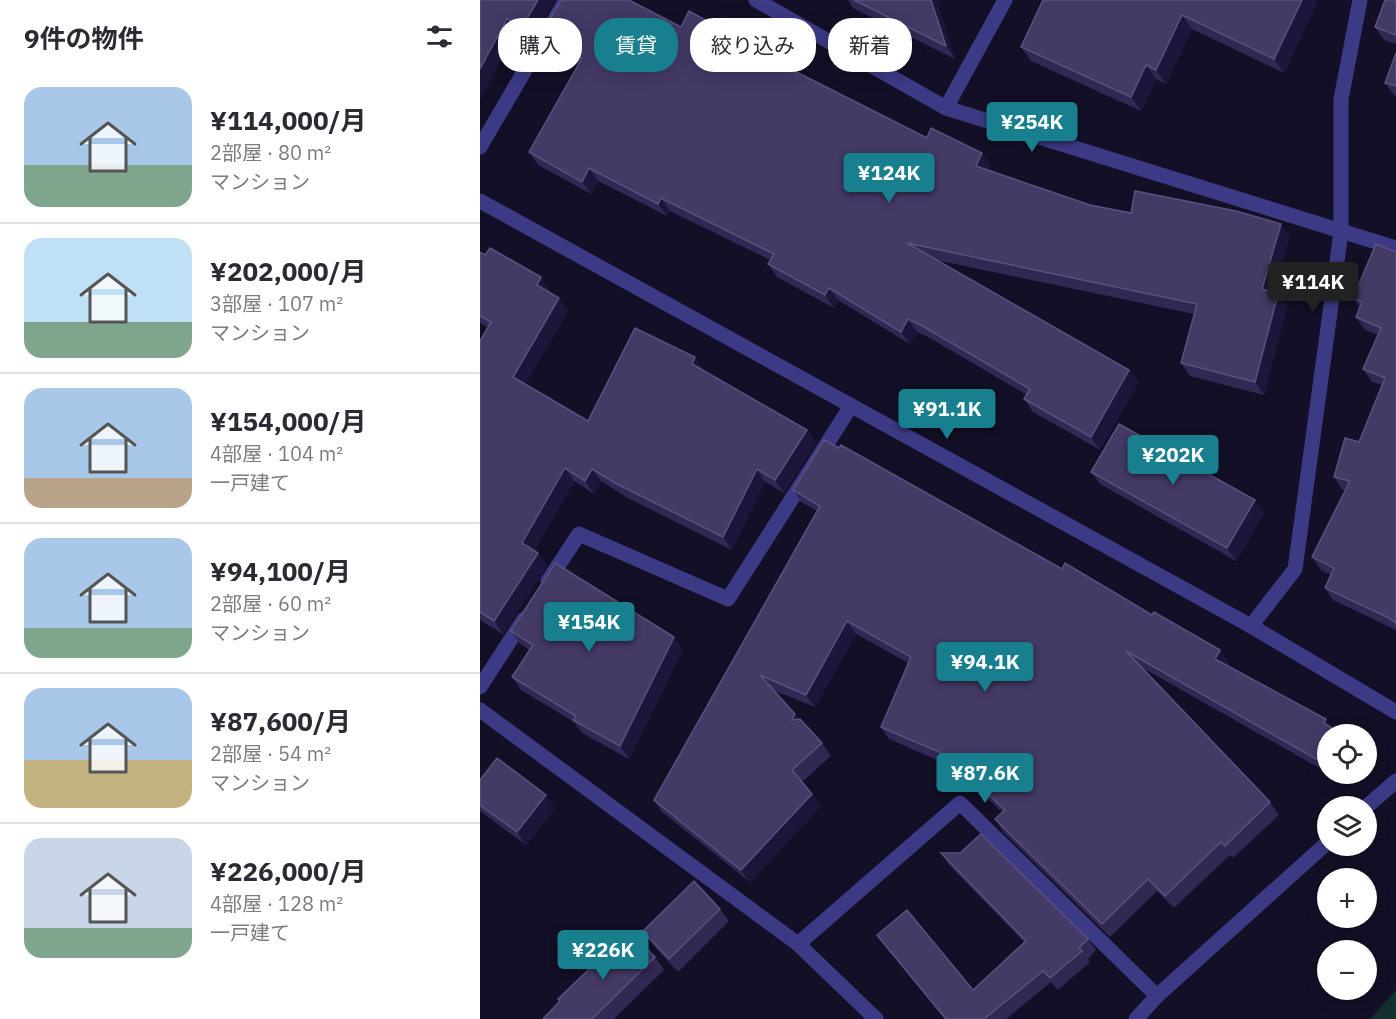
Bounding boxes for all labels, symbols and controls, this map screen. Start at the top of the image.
chip: 購入 [498,18,582,72]
chip: 賃貸 [594,18,678,72]
chip: 絞り込み [690,18,816,72]
chip: 新着 [828,18,912,72]
icon: filters [423,20,456,53]
text: 9件の物件 [24,21,144,55]
pin: ¥254K [990,102,1074,153]
text: ¥114,000/月 [210,103,367,137]
text: ¥254K [1001,108,1063,135]
icon: home [72,111,144,183]
text: 2部屋 · 80 m² [210,139,331,166]
pin: ¥124K [847,153,931,204]
text: ¥124K [858,159,920,186]
text: マンション [210,168,310,195]
text: ¥202,000/月 [210,254,367,288]
icon: home [72,262,144,334]
pin: ¥114K [1271,262,1355,313]
text: ¥114K [1282,268,1344,295]
text: 3部屋 · 107 m² [210,290,343,317]
text: マンション [210,319,310,346]
pin: ¥91.1K [898,389,996,440]
text: ¥91.1K [912,395,982,422]
text: ¥154,000/月 [210,404,367,438]
icon: home [72,412,144,484]
pin: ¥202K [1131,435,1215,486]
text: 4部屋 · 104 m² [210,440,343,467]
text: ¥202K [1142,441,1204,468]
text: 一戸建て [210,469,290,496]
text: ¥94,100/月 [210,554,351,588]
icon: home [72,562,144,634]
text: 2部屋 · 60 m² [210,590,331,617]
pin: ¥154K [547,602,631,653]
text: ¥154K [558,608,620,635]
text: マンション [210,619,310,646]
pin: ¥94.1K [936,642,1034,693]
text: ¥94.1K [950,648,1020,675]
text: ¥87,600/月 [210,704,351,738]
icon: home [72,712,144,784]
map controls [1317,724,1377,1000]
button: locate [1317,724,1377,784]
text: 2部屋 · 54 m² [210,740,331,767]
pin: ¥87.6K [936,753,1034,804]
text: ¥87.6K [950,759,1020,786]
text: マンション [210,769,310,796]
button: layers [1317,796,1377,856]
text: ¥226,000/月 [210,854,367,888]
icon: home [72,862,144,934]
button: + [1317,868,1377,928]
text: 4部屋 · 128 m² [210,890,343,917]
text: 一戸建て [210,919,290,946]
pin: ¥226K [561,930,645,981]
text: ¥226K [572,936,634,963]
button: − [1317,940,1377,1000]

